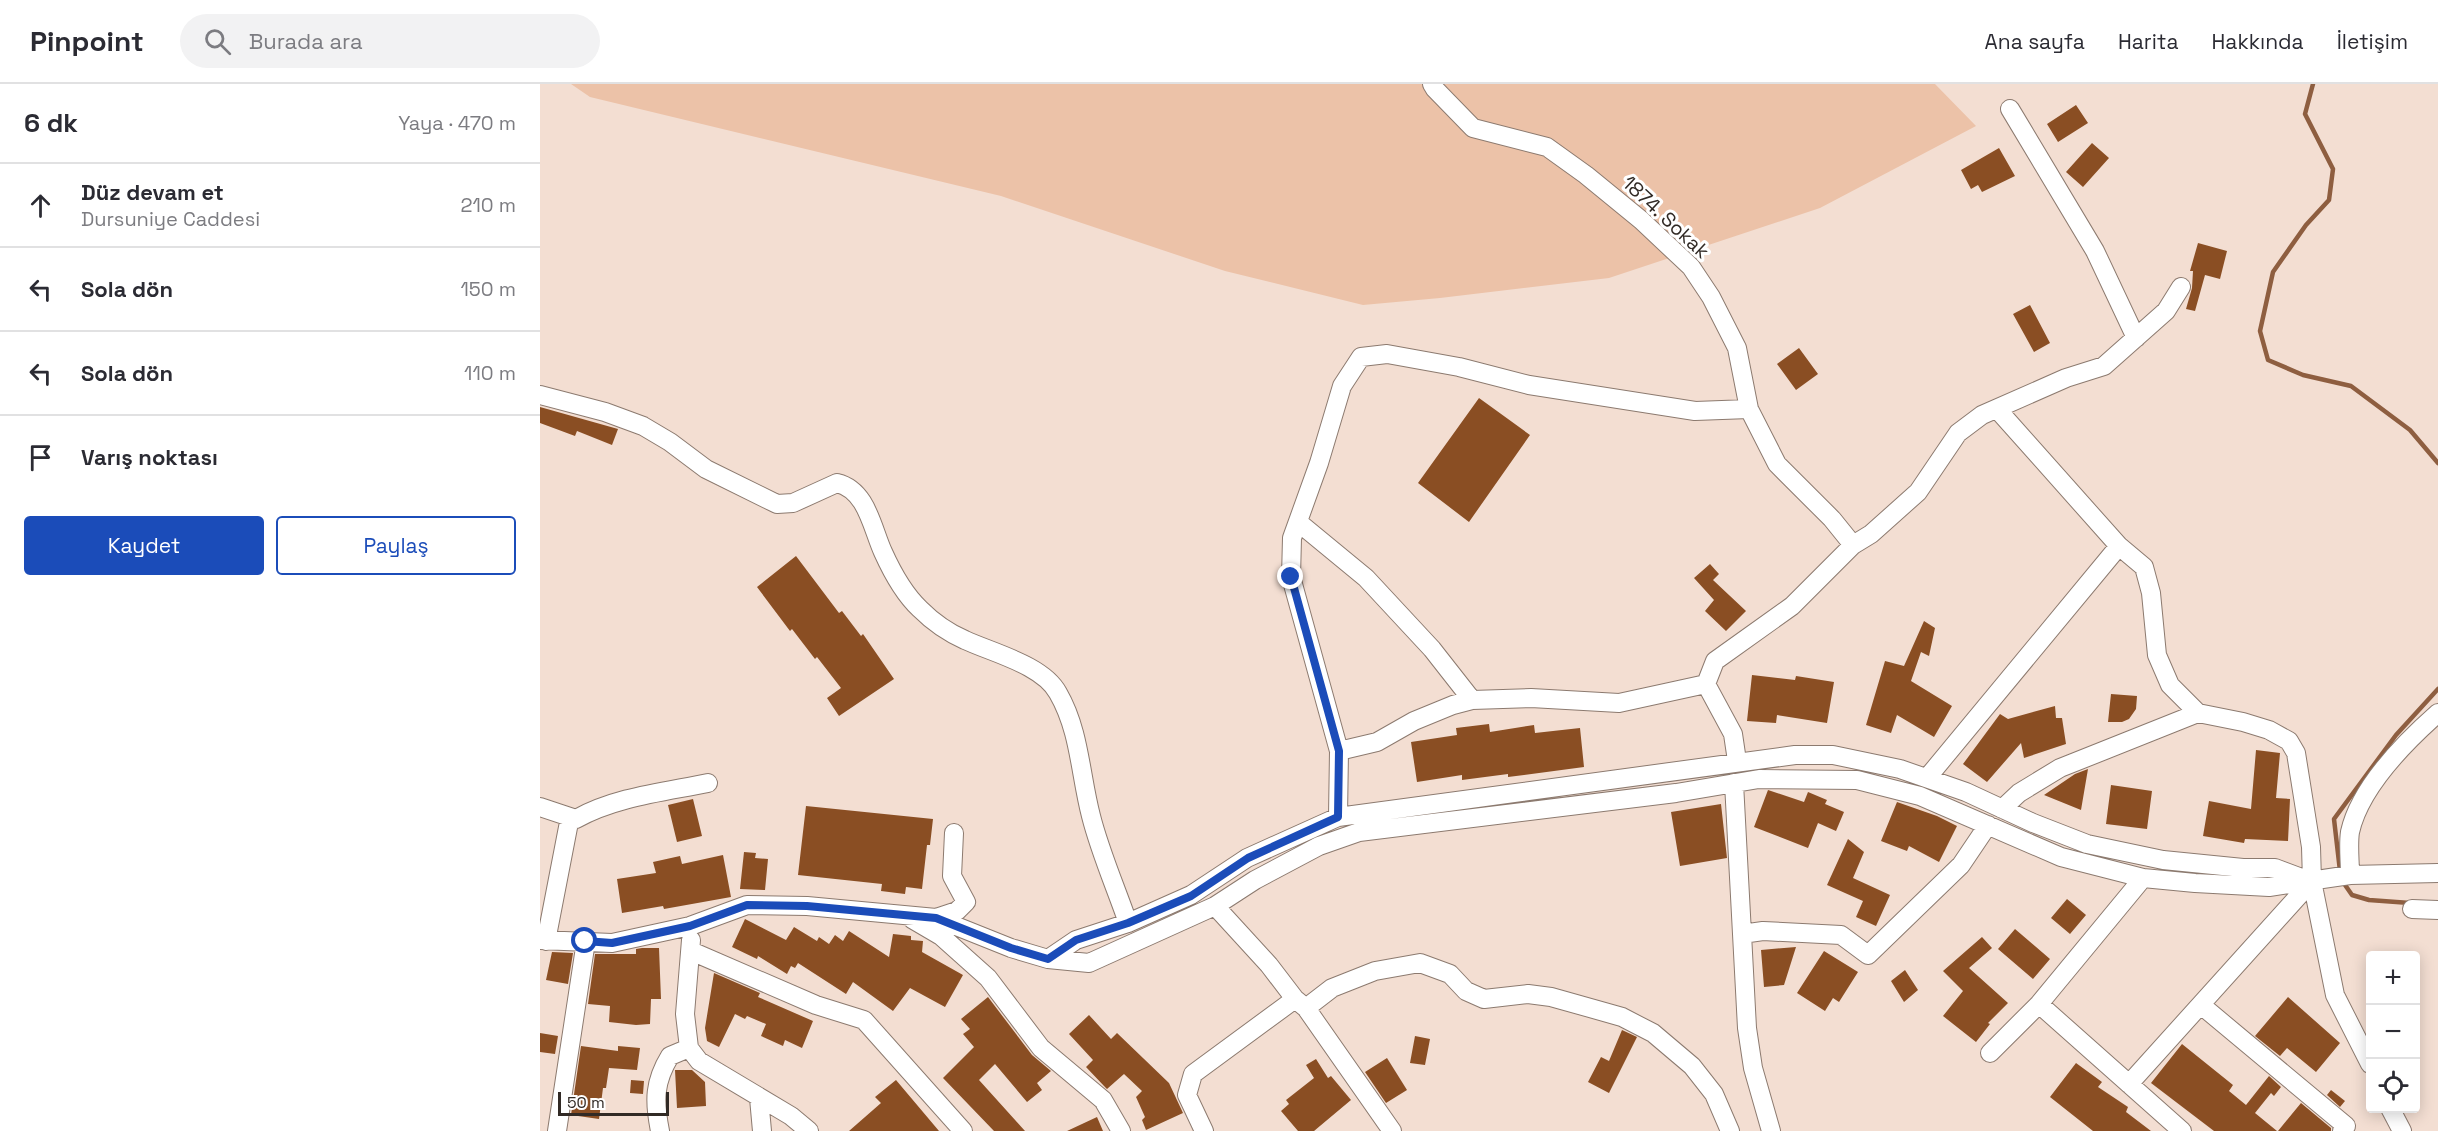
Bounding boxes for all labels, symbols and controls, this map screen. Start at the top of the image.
search box [180,14,600,68]
text: Pinpoint [30,23,144,59]
icon: search [201,25,234,58]
text: Burada ara [249,27,363,55]
text: Ana sayfa [1985,28,2085,55]
text: Harita [2118,28,2179,55]
text: Hakkında [2212,28,2304,55]
text: İletişim [2337,28,2408,55]
text: 6 dk [24,106,78,140]
text: Yaya · 470 m [398,110,516,136]
street label: 1874. Sokak [1617,170,1715,264]
text: Düz devam et [81,178,224,206]
icon: ahead [24,189,57,222]
text: 210 m [460,192,516,218]
text: Dursuniye Caddesi [81,206,260,232]
icon: left [24,273,57,306]
text: Sola dön [81,275,173,303]
text: 150 m [461,276,516,302]
icon: left [24,357,57,390]
text: Sola dön [81,359,173,387]
text: 110 m [464,360,516,386]
icon: arrive [24,441,57,474]
text: Varış noktası [81,443,218,471]
button: Kaydet [24,516,264,575]
button: Paylaş [276,516,516,575]
route end [1277,563,1303,589]
route start [571,927,597,953]
map controls [2366,951,2420,1113]
button: + [2366,951,2420,1005]
button: − [2366,1005,2420,1059]
button: locate [2366,1059,2420,1113]
scale bar [558,1089,669,1116]
text: 50 m [567,1092,605,1113]

